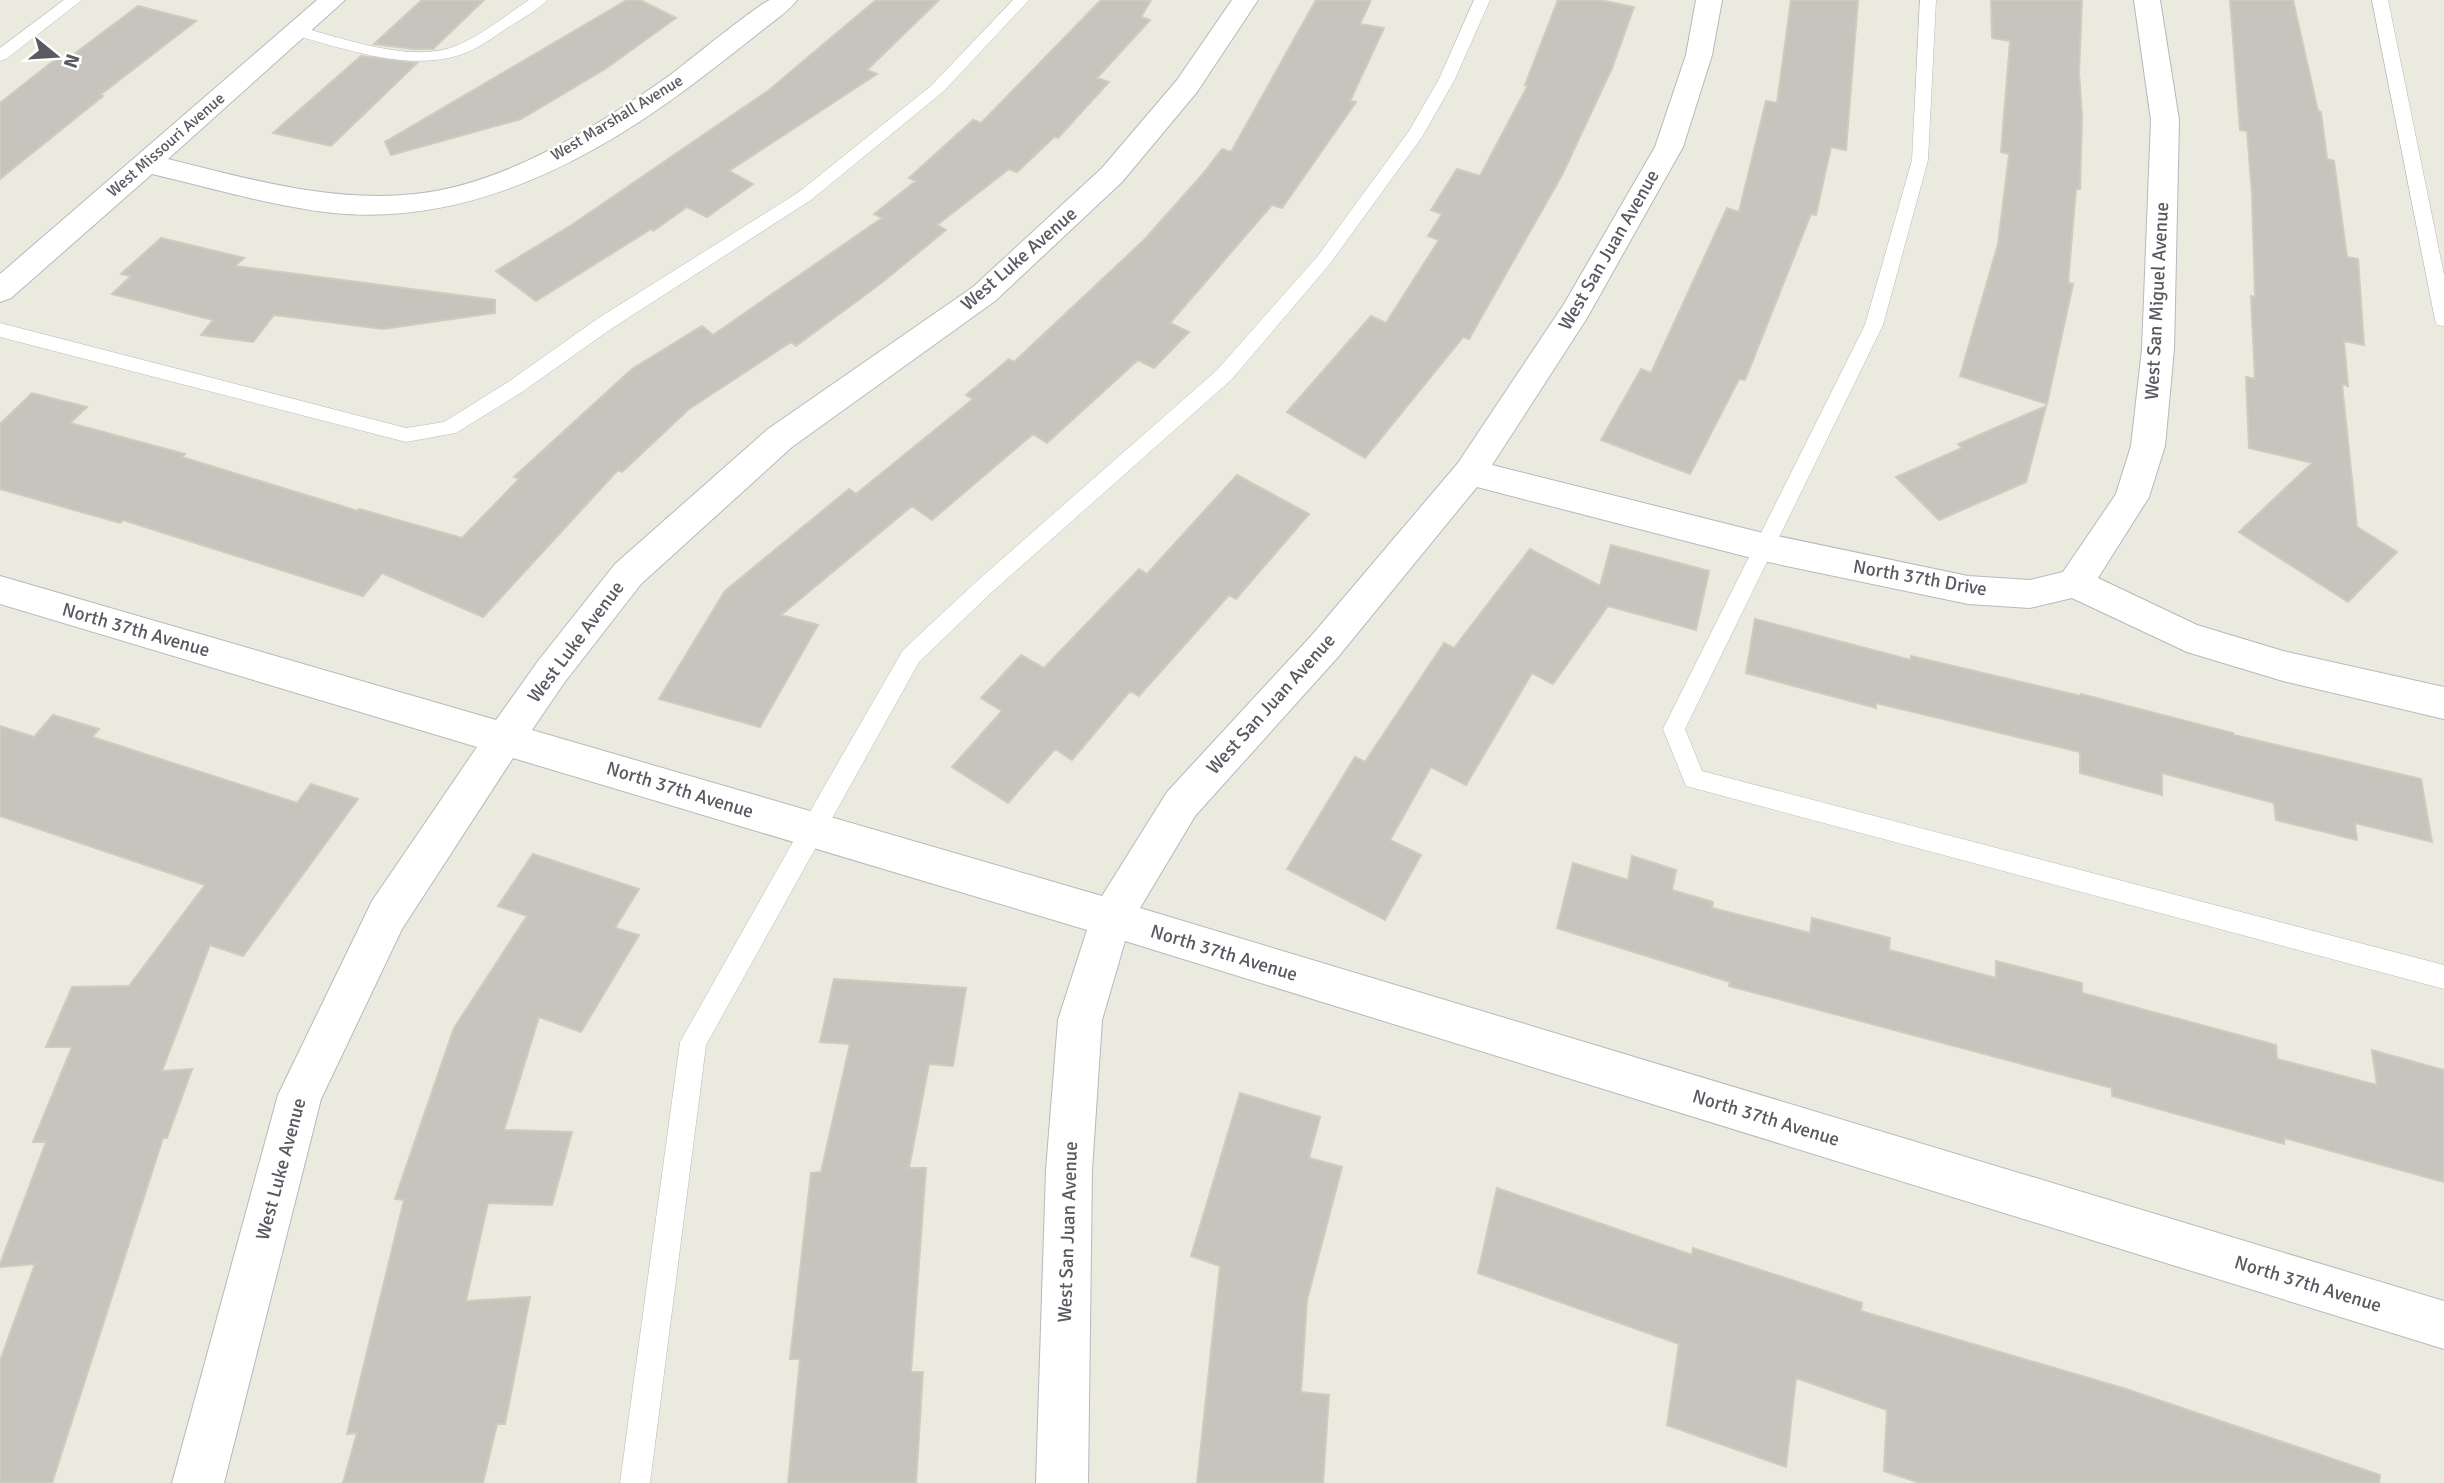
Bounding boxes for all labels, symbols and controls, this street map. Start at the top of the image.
north arrow [21,21,91,91]
text: N [58,51,85,71]
street label: West Marshall Avenue [547,71,687,165]
street label: West Missouri Avenue [103,88,229,202]
street label: West San Juan Avenue [1553,165,1665,335]
street label: West San Miguel Avenue [2140,201,2174,401]
street label: West Luke Avenue [956,202,1082,316]
street label: North 37th Drive [1851,554,1989,602]
street label: West Luke Avenue [522,576,630,708]
street label: North 37th Avenue [59,597,213,663]
street label: West San Juan Avenue [1201,629,1341,779]
street label: North 37th Avenue [604,756,756,824]
street label: North 37th Avenue [1148,919,1300,987]
street label: North 37th Avenue [1690,1084,1842,1152]
street label: West Luke Avenue [250,1095,312,1243]
street label: West San Juan Avenue [1053,1141,1083,1323]
street label: North 37th Avenue [2232,1250,2384,1318]

